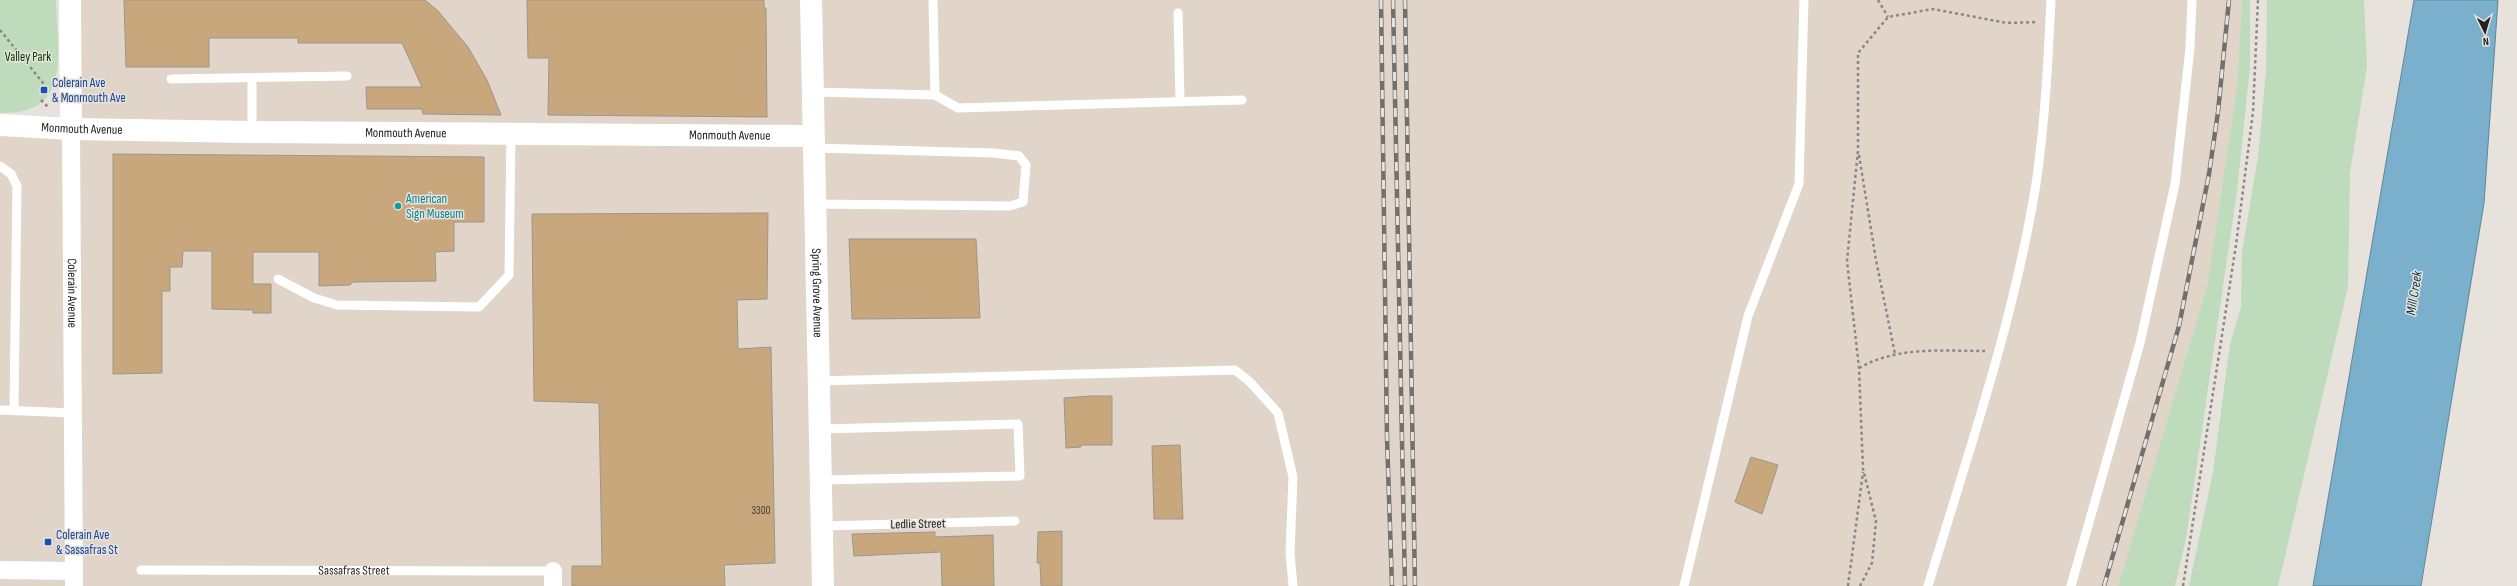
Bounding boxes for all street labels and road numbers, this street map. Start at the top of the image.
street label: Monmouth Avenue [41,119,123,138]
street label: Monmouth Avenue [365,125,447,141]
street label: Monmouth Avenue [689,127,771,144]
street label: Spring Grove Avenue [808,248,826,338]
street label: Colerain Avenue [64,258,80,328]
street label: Ledlie Street [890,516,946,532]
street label: Sassafras Street [318,562,390,579]

